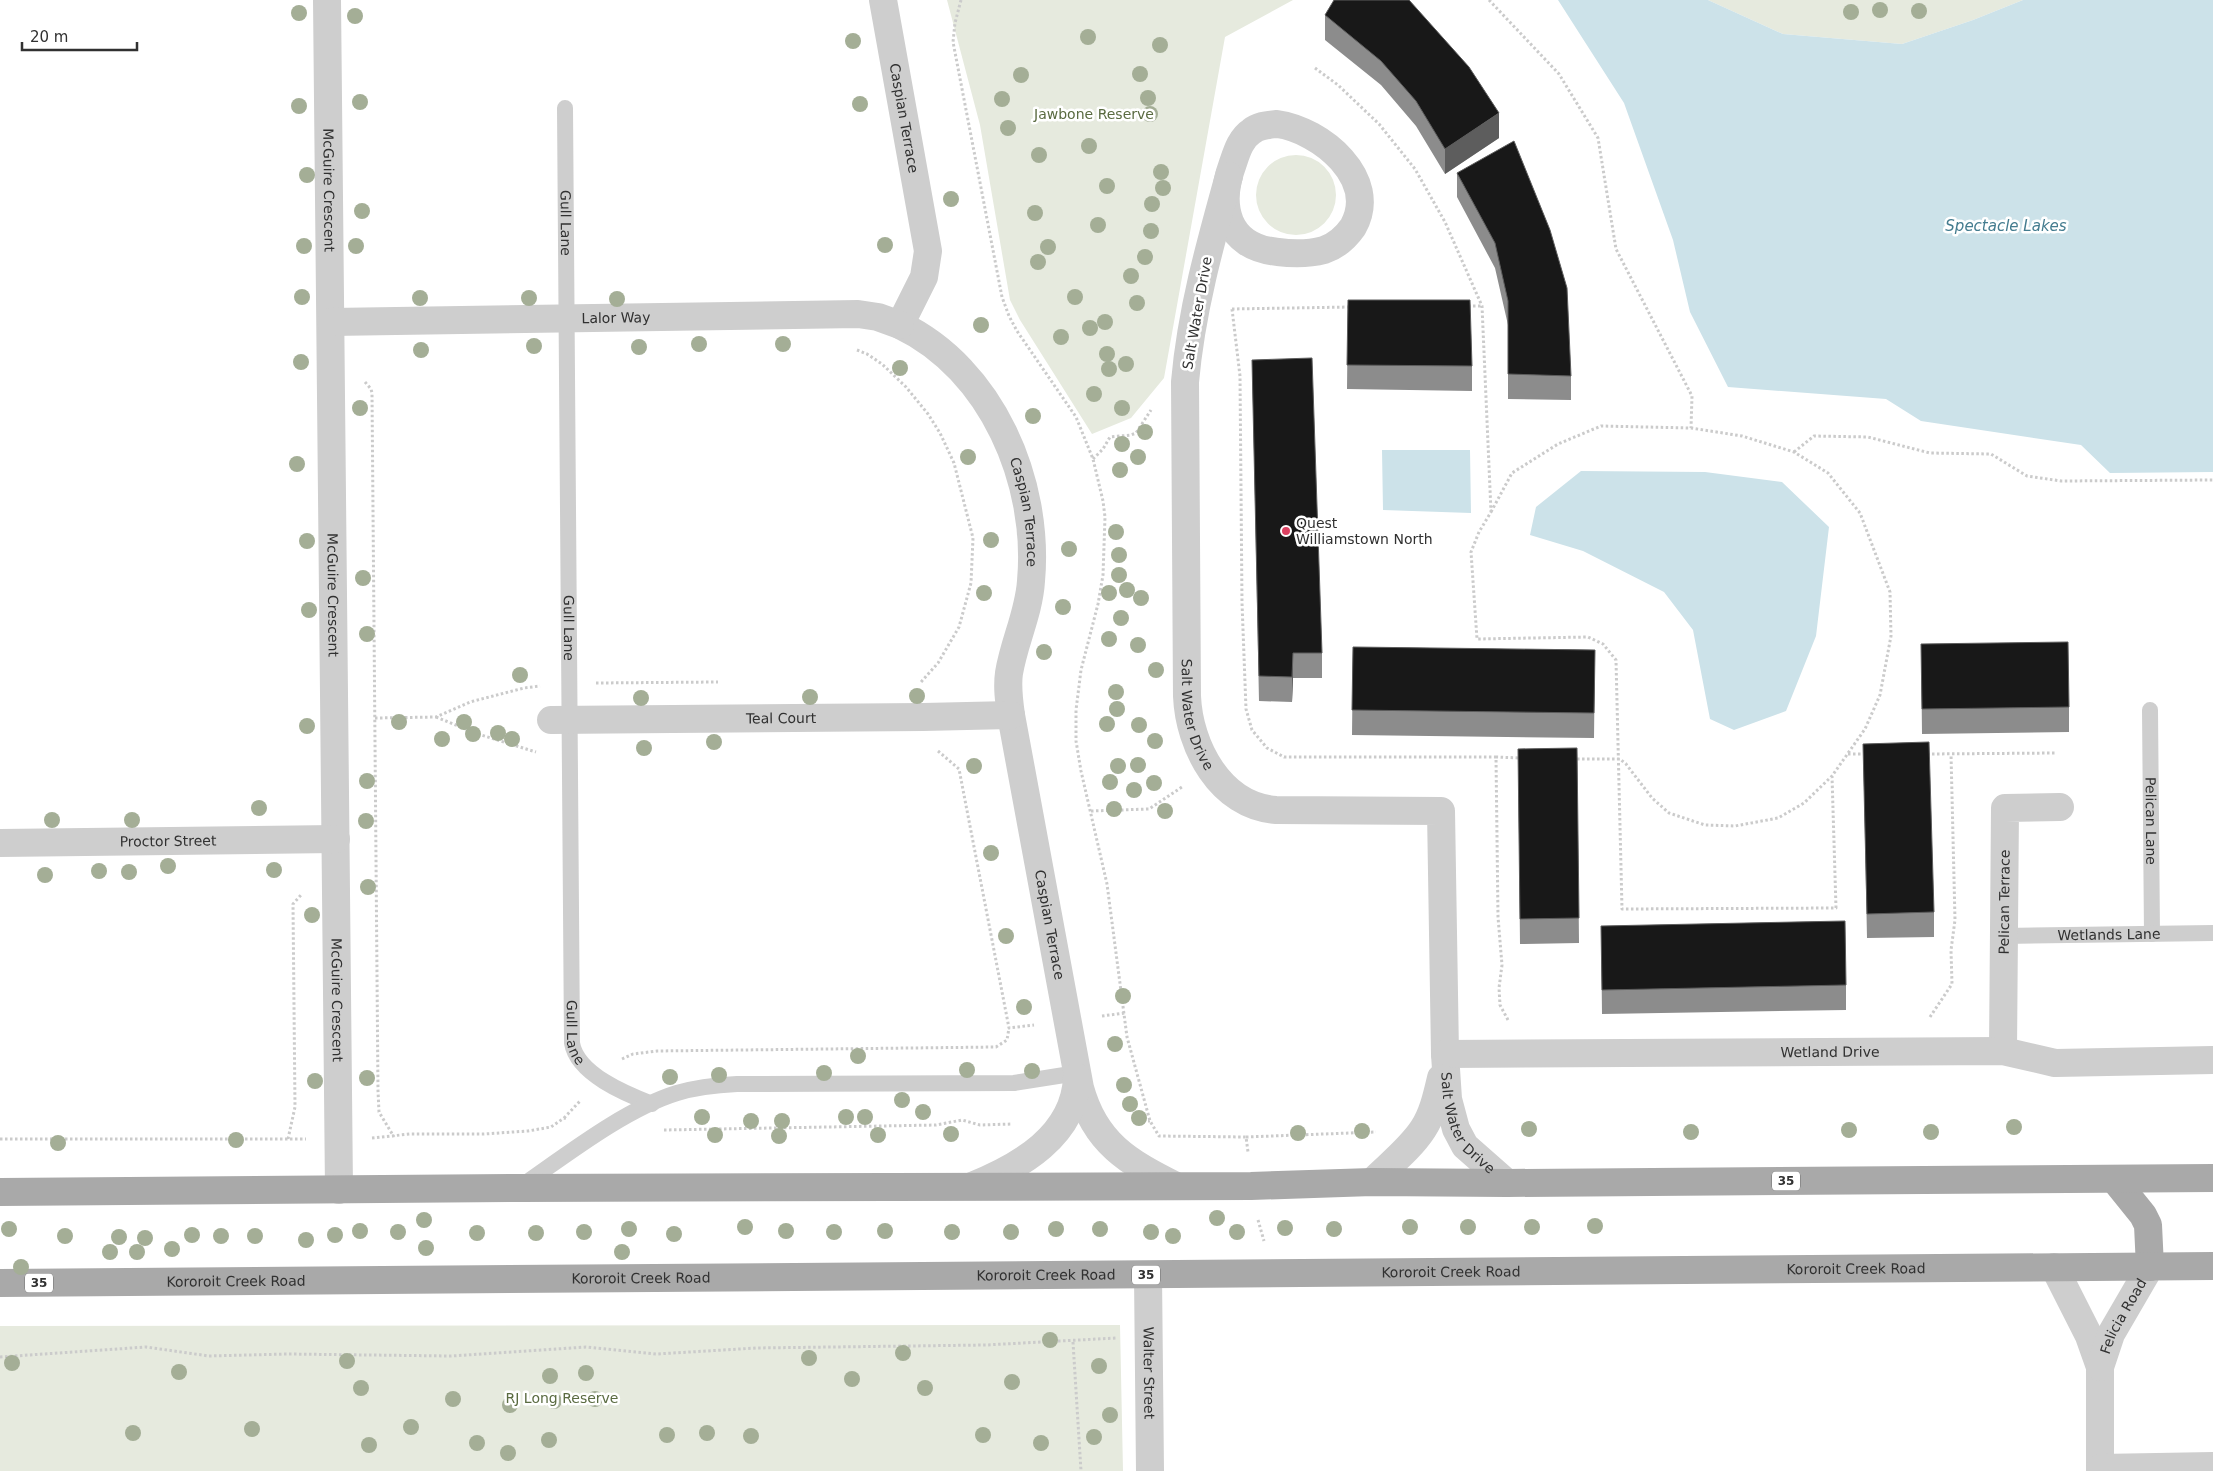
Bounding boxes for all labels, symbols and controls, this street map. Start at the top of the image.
scale bar [22,20,138,52]
text: 20 m [30,28,68,46]
street label: Caspian Terrace [886,62,922,174]
park label: Jawbone Reserve [1033,106,1154,122]
street label: McGuire Crescent [320,128,338,252]
street label: Gull Lane [558,190,574,256]
water label: Spectacle Lakes [1945,217,2067,235]
street label: Salt Water Drive [1179,255,1215,371]
street label: Lalor Way [581,309,651,326]
street label: Caspian Terrace [1007,455,1040,567]
place label: Quest Williamstown North [1296,515,1433,547]
marker: Quest Williamstown North [1280,525,1292,537]
street label: McGuire Crescent [324,533,342,657]
street label: Gull Lane [561,595,577,661]
street label: Salt Water Drive [1179,659,1217,773]
street label: Teal Court [745,710,817,726]
street label: Pelican Lane [2143,777,2159,865]
street label: Proctor Street [119,832,217,850]
street label: Pelican Terrace [1996,849,2013,955]
street label: Caspian Terrace [1032,868,1068,981]
street label: Wetlands Lane [2057,926,2161,943]
street label: McGuire Crescent [328,938,346,1062]
street label: Gull Lane [564,1000,588,1068]
street label: Wetland Drive [1780,1044,1880,1060]
street label: Salt Water Drive [1438,1071,1498,1177]
road number: 35 [1772,1172,1800,1190]
street label: Kororoit Creek Road [1786,1260,1926,1277]
street label: Kororoit Creek Road [1381,1263,1521,1280]
street label: Kororoit Creek Road [976,1266,1116,1283]
road number: 35 [1132,1266,1160,1284]
street label: Kororoit Creek Road [571,1270,711,1287]
street label: Kororoit Creek Road [166,1273,306,1290]
road number: 35 [25,1274,53,1292]
street label: Felicia Road [2097,1276,2150,1356]
street label: Walter Street [1141,1327,1157,1420]
park label: RJ Long Reserve [506,1390,618,1406]

